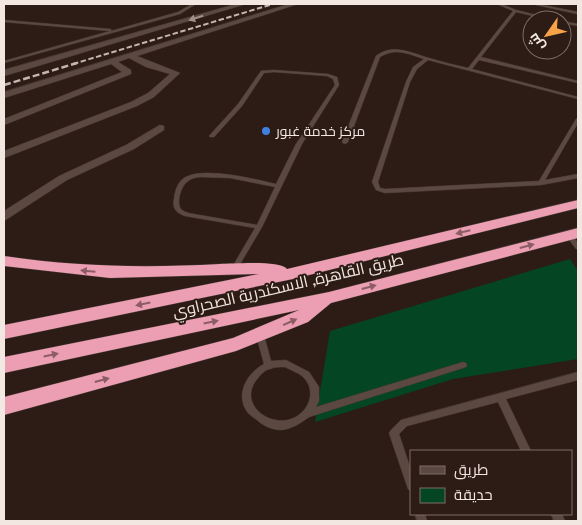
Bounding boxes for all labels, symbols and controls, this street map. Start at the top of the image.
north arrow [522,10,572,60]
one-way arrow [188,14,203,22]
text: ش [525,29,550,54]
place label: مركز خدمة غبور [275,124,365,141]
marker: مركز خدمة غبور [260,125,272,137]
one-way arrow [455,228,470,236]
one-way arrow [519,242,534,250]
street label: طريق القاهرة, الاسكندرية الصحراوي [171,251,407,325]
one-way arrow [79,266,95,274]
one-way arrow [362,283,377,291]
one-way arrow [135,300,151,308]
one-way arrow [203,318,218,326]
one-way arrow [283,318,297,326]
one-way arrow [44,351,59,359]
one-way arrow [94,376,109,384]
legend [410,450,572,515]
text: طريق [454,462,488,481]
text: حديقة [454,487,493,506]

